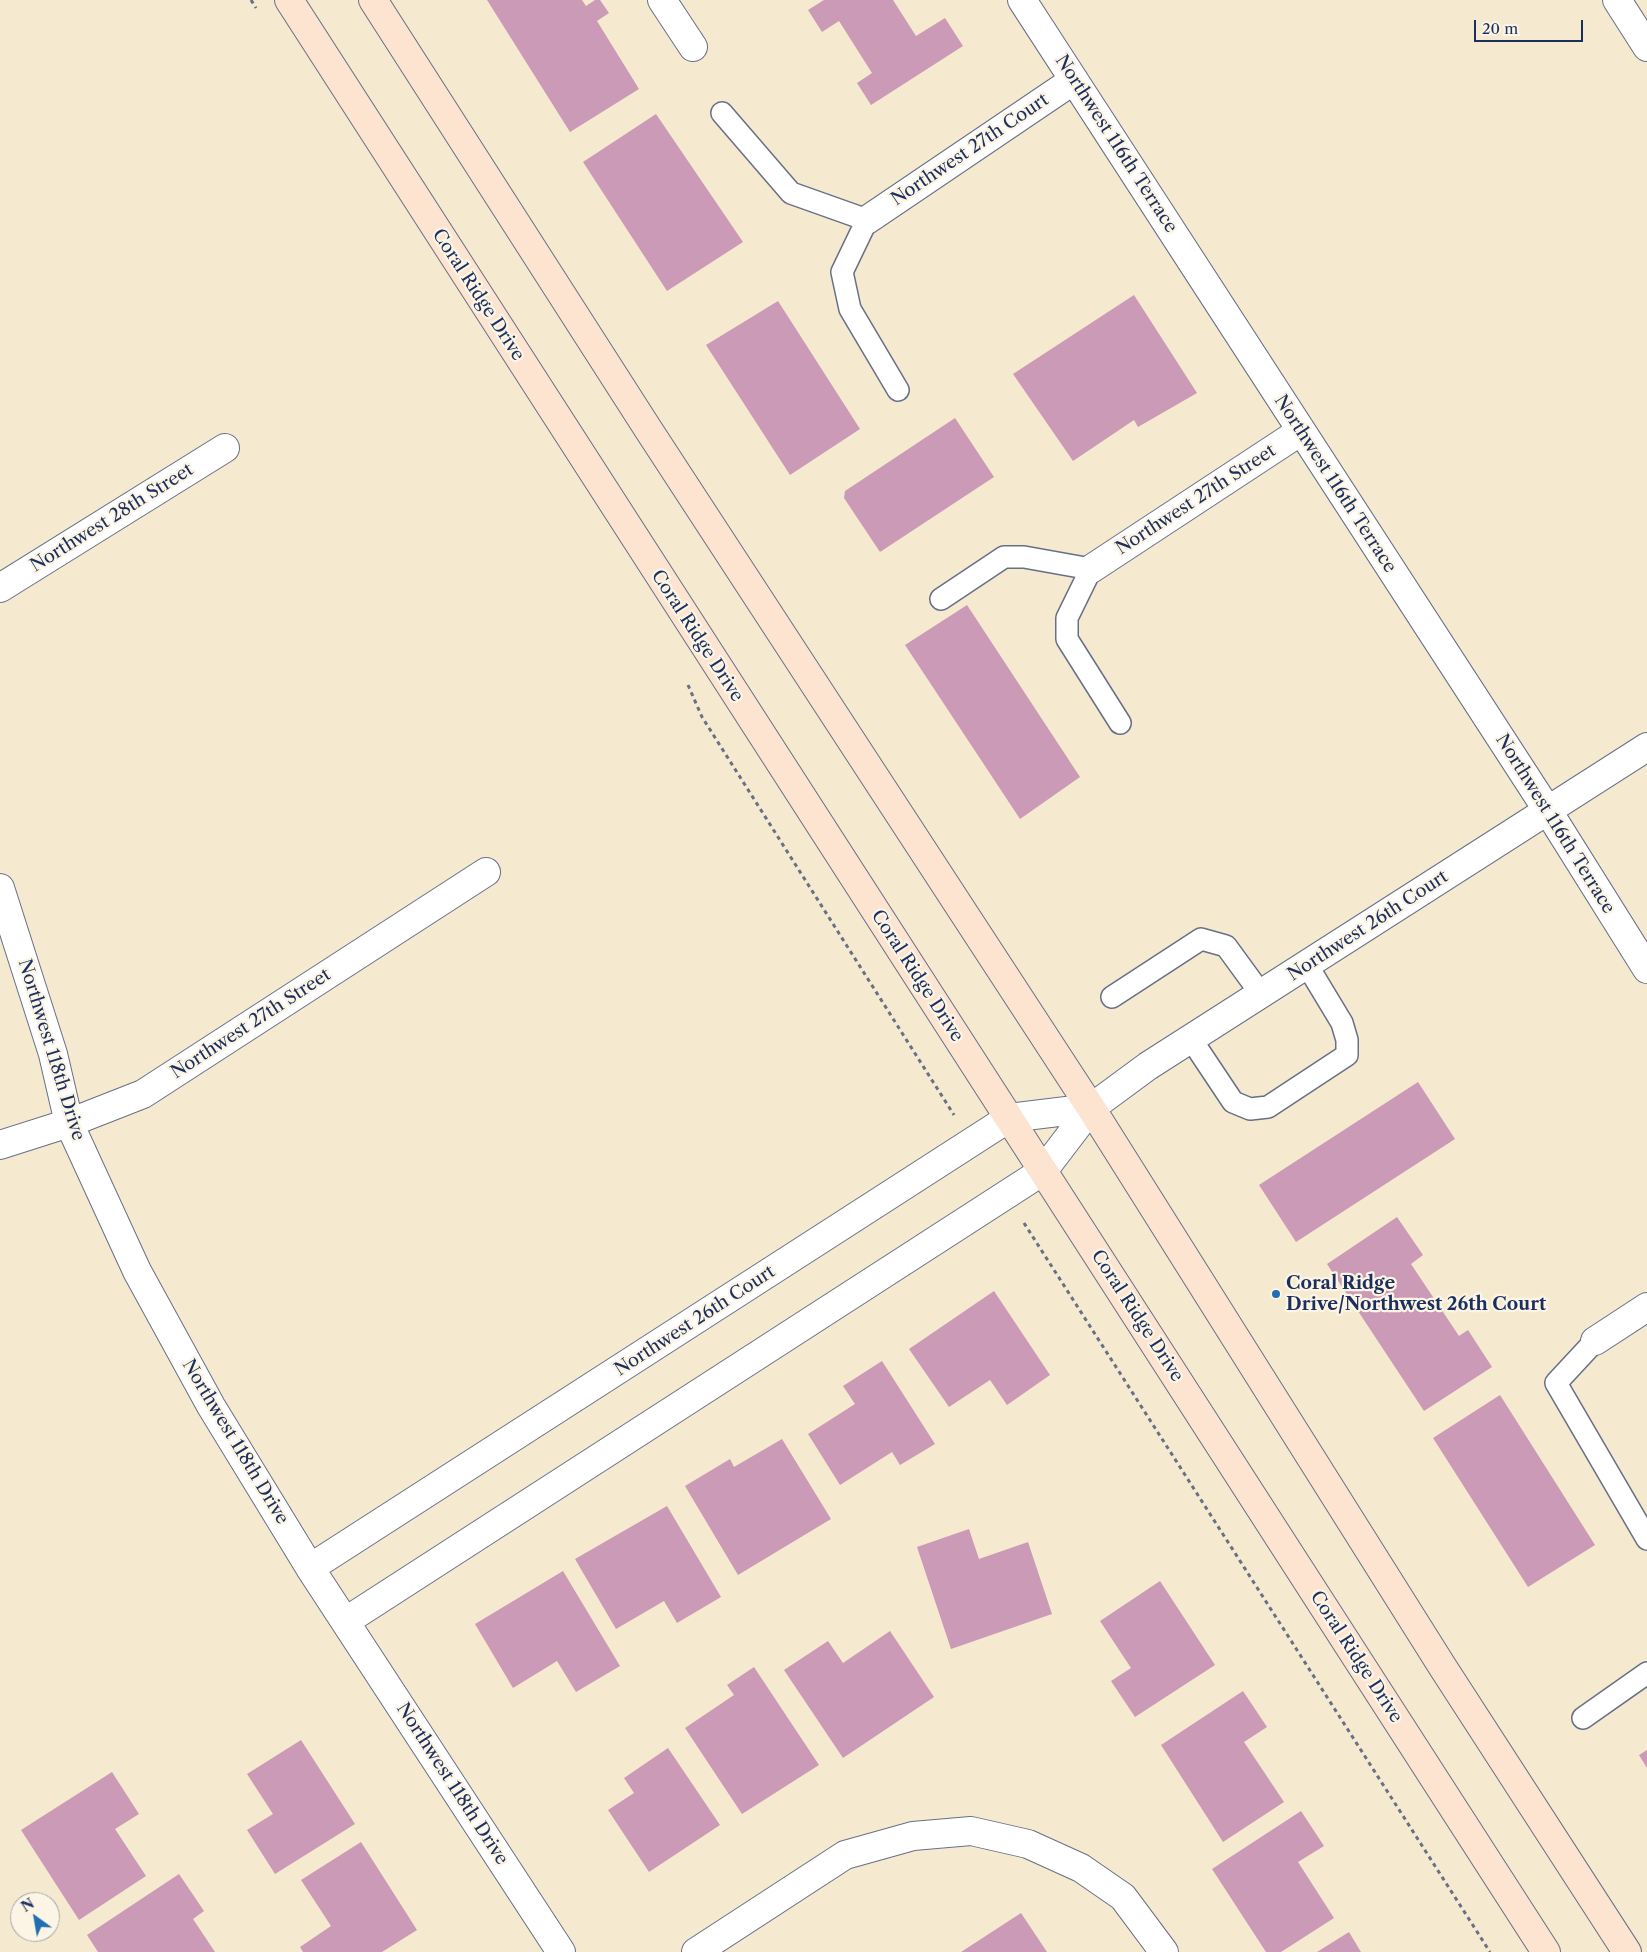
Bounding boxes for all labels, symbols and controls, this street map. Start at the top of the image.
scale bar [1477,10,1586,42]
text: 20 m [1482,19,1518,38]
street label: Northwest 116th Terrace [1050,51,1182,237]
street label: Northwest 27th Court [887,89,1053,211]
street label: Coral Ridge Drive [427,225,529,365]
street label: Northwest 116th Terrace [1269,391,1401,577]
street label: Northwest 27th Street [1112,440,1280,560]
street label: Northwest 28th Street [27,459,197,577]
street label: Coral Ridge Drive [646,566,748,706]
street label: Northwest 116th Terrace [1491,730,1619,918]
street label: Northwest 26th Court [1284,866,1452,986]
street label: Coral Ridge Drive [866,906,968,1046]
street label: Northwest 118th Drive [13,957,89,1143]
street label: Northwest 27th Street [167,964,335,1084]
street label: Coral Ridge Drive [1086,1246,1188,1386]
street label: Northwest 26th Court [611,1261,779,1381]
place label: Coral Ridge Drive/Northwest 26th Court [1286,1273,1546,1316]
marker: Coral Ridge Drive/Northwest 26th Court [1270,1288,1282,1300]
street label: Northwest 118th Drive [177,1356,293,1528]
street label: Coral Ridge Drive [1305,1587,1407,1727]
street label: Northwest 118th Drive [392,1699,512,1869]
north arrow [10,1892,60,1942]
text: N [18,1894,38,1916]

